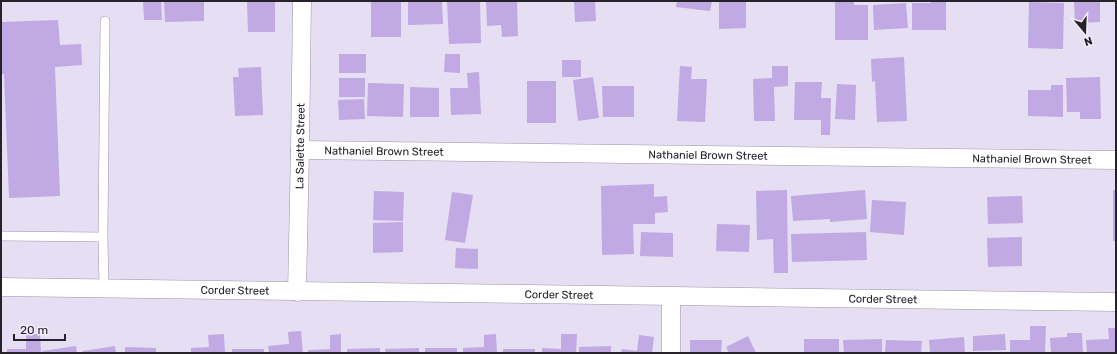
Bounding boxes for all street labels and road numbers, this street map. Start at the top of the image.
street label: La Salette Street [293,102,308,189]
street label: Nathaniel Brown Street [324,144,444,159]
street label: Nathaniel Brown Street [648,148,768,163]
street label: Nathaniel Brown Street [972,152,1092,167]
street label: Corder Street [200,284,270,298]
street label: Corder Street [524,288,594,302]
street label: Corder Street [848,292,918,306]

